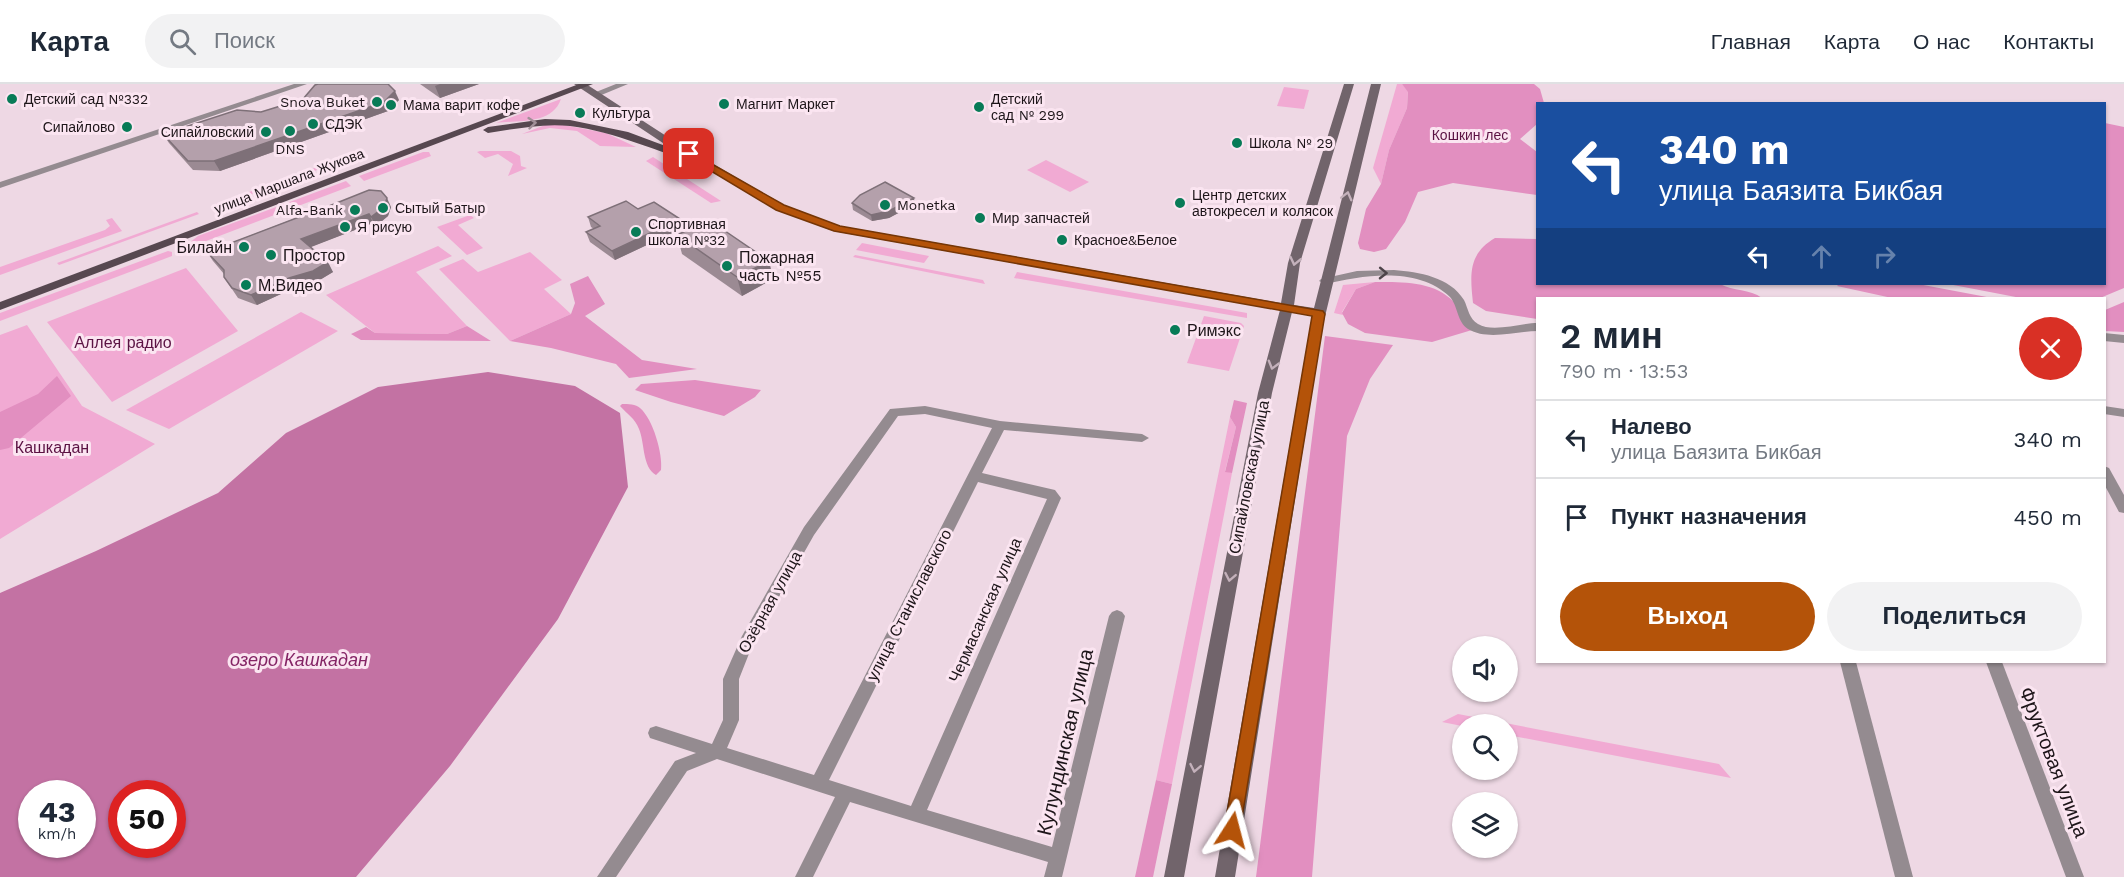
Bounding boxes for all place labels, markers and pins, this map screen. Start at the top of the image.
place label: Детский сад №332 [24,91,148,107]
place label: Детский сад № 299 [991,91,1064,123]
marker: Детский сад №332 [5,92,19,106]
place label: Snova Buket [280,94,365,110]
marker: Snova Buket [370,95,384,109]
place label: Магнит Маркет [736,96,835,112]
place label: Мама варит кофе [403,97,520,113]
marker: Магнит Маркет [717,97,731,111]
marker: Мама варит кофе [384,98,398,112]
marker: Детский сад № 299 [972,100,986,114]
place label: Культура [592,105,650,121]
marker: Культура [573,106,587,120]
place label: СДЭК [325,116,363,132]
marker: СДЭК [306,117,320,131]
place label: Сипайлово [43,119,115,135]
marker: Сипайлово [120,120,134,134]
place label: Сипайловский [161,124,254,140]
marker: DNS [283,124,297,138]
marker: Сипайловский [259,125,273,139]
pin [663,128,714,179]
place label: Школа № 29 [1249,135,1333,151]
marker: Школа № 29 [1230,136,1244,150]
place label: DNS [275,141,305,157]
place label: Центр детских автокресел и колясок [1192,187,1334,219]
marker: Центр детских автокресел и колясок [1173,196,1187,210]
place label: Monetka [897,197,955,213]
marker: Monetka [878,198,892,212]
place label: Сытый Батыр [395,200,485,216]
marker: Сытый Батыр [376,201,390,215]
place label: Alfa-Bank [276,202,343,218]
marker: Alfa-Bank [348,203,362,217]
place label: Мир запчастей [992,210,1090,226]
marker: Мир запчастей [973,211,987,225]
place label: Спортивная школа №32 [648,216,726,248]
place label: Я рисую [357,219,412,235]
marker: Я рисую [338,220,352,234]
marker: Спортивная школа №32 [629,225,643,239]
place label: Красное&Белое [1074,232,1177,248]
marker: Красное&Белое [1055,233,1069,247]
place label: Билайн [177,238,232,257]
marker: Билайн [237,240,251,254]
place label: Простор [283,246,345,265]
marker: Простор [264,248,278,262]
place label: Пожарная часть №55 [739,248,821,285]
marker: Пожарная часть №55 [720,259,734,273]
place label: М.Видео [258,276,322,295]
marker: М.Видео [239,278,253,292]
place label: Римэкс [1187,321,1241,340]
marker: Римэкс [1168,323,1182,337]

